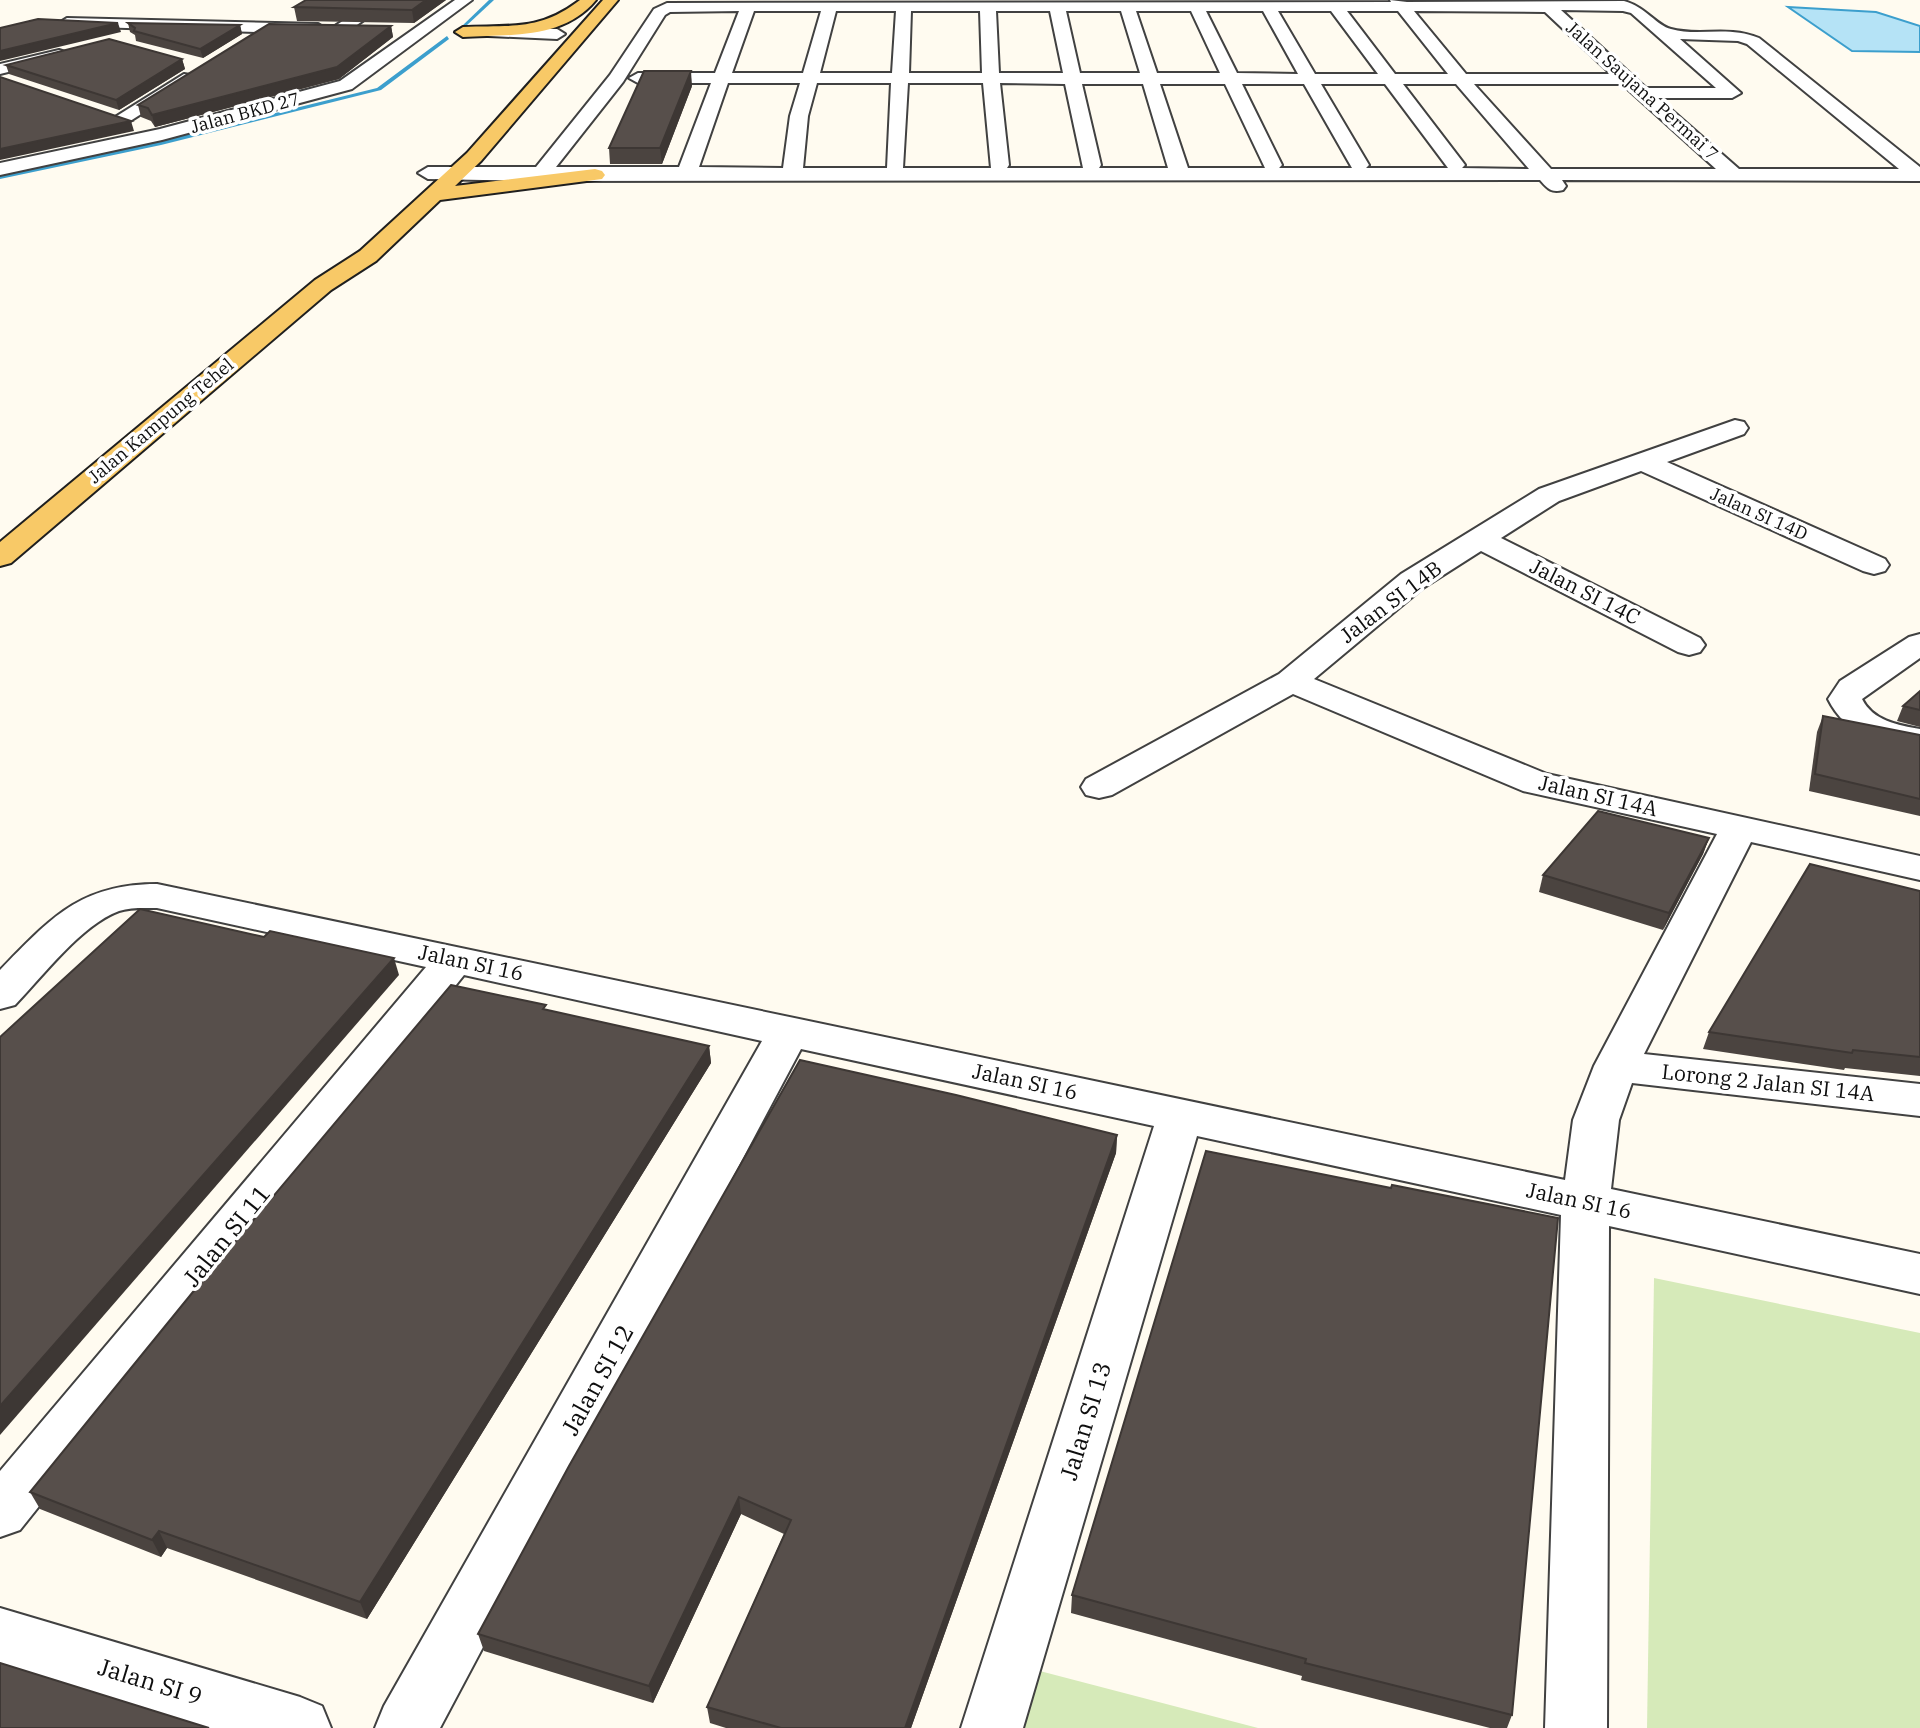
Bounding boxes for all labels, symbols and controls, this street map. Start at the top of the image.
street label: Jalan Saujana Permai 7 [1561,16,1723,165]
street label: Jalan BKD 27 [188,87,302,138]
street label: Jalan Kampung Tehel [83,353,238,488]
street label: Jalan SI 14D [1707,482,1811,545]
street label: Jalan SI 14C [1525,551,1645,631]
street label: Jalan SI 14B [1334,554,1447,649]
street label: Jalan SI 14A [1536,768,1661,822]
street label: Jalan SI 16 [416,937,526,987]
street label: Jalan SI 16 [970,1056,1080,1106]
street label: Lorong 2 Jalan SI 14A [1660,1057,1876,1107]
street label: Jalan SI 16 [1524,1175,1634,1225]
street label: Jalan SI 11 [175,1178,277,1293]
street label: Jalan SI 12 [554,1318,641,1441]
street label: Jalan SI 13 [1052,1358,1118,1484]
street label: Jalan SI 9 [94,1650,206,1712]

